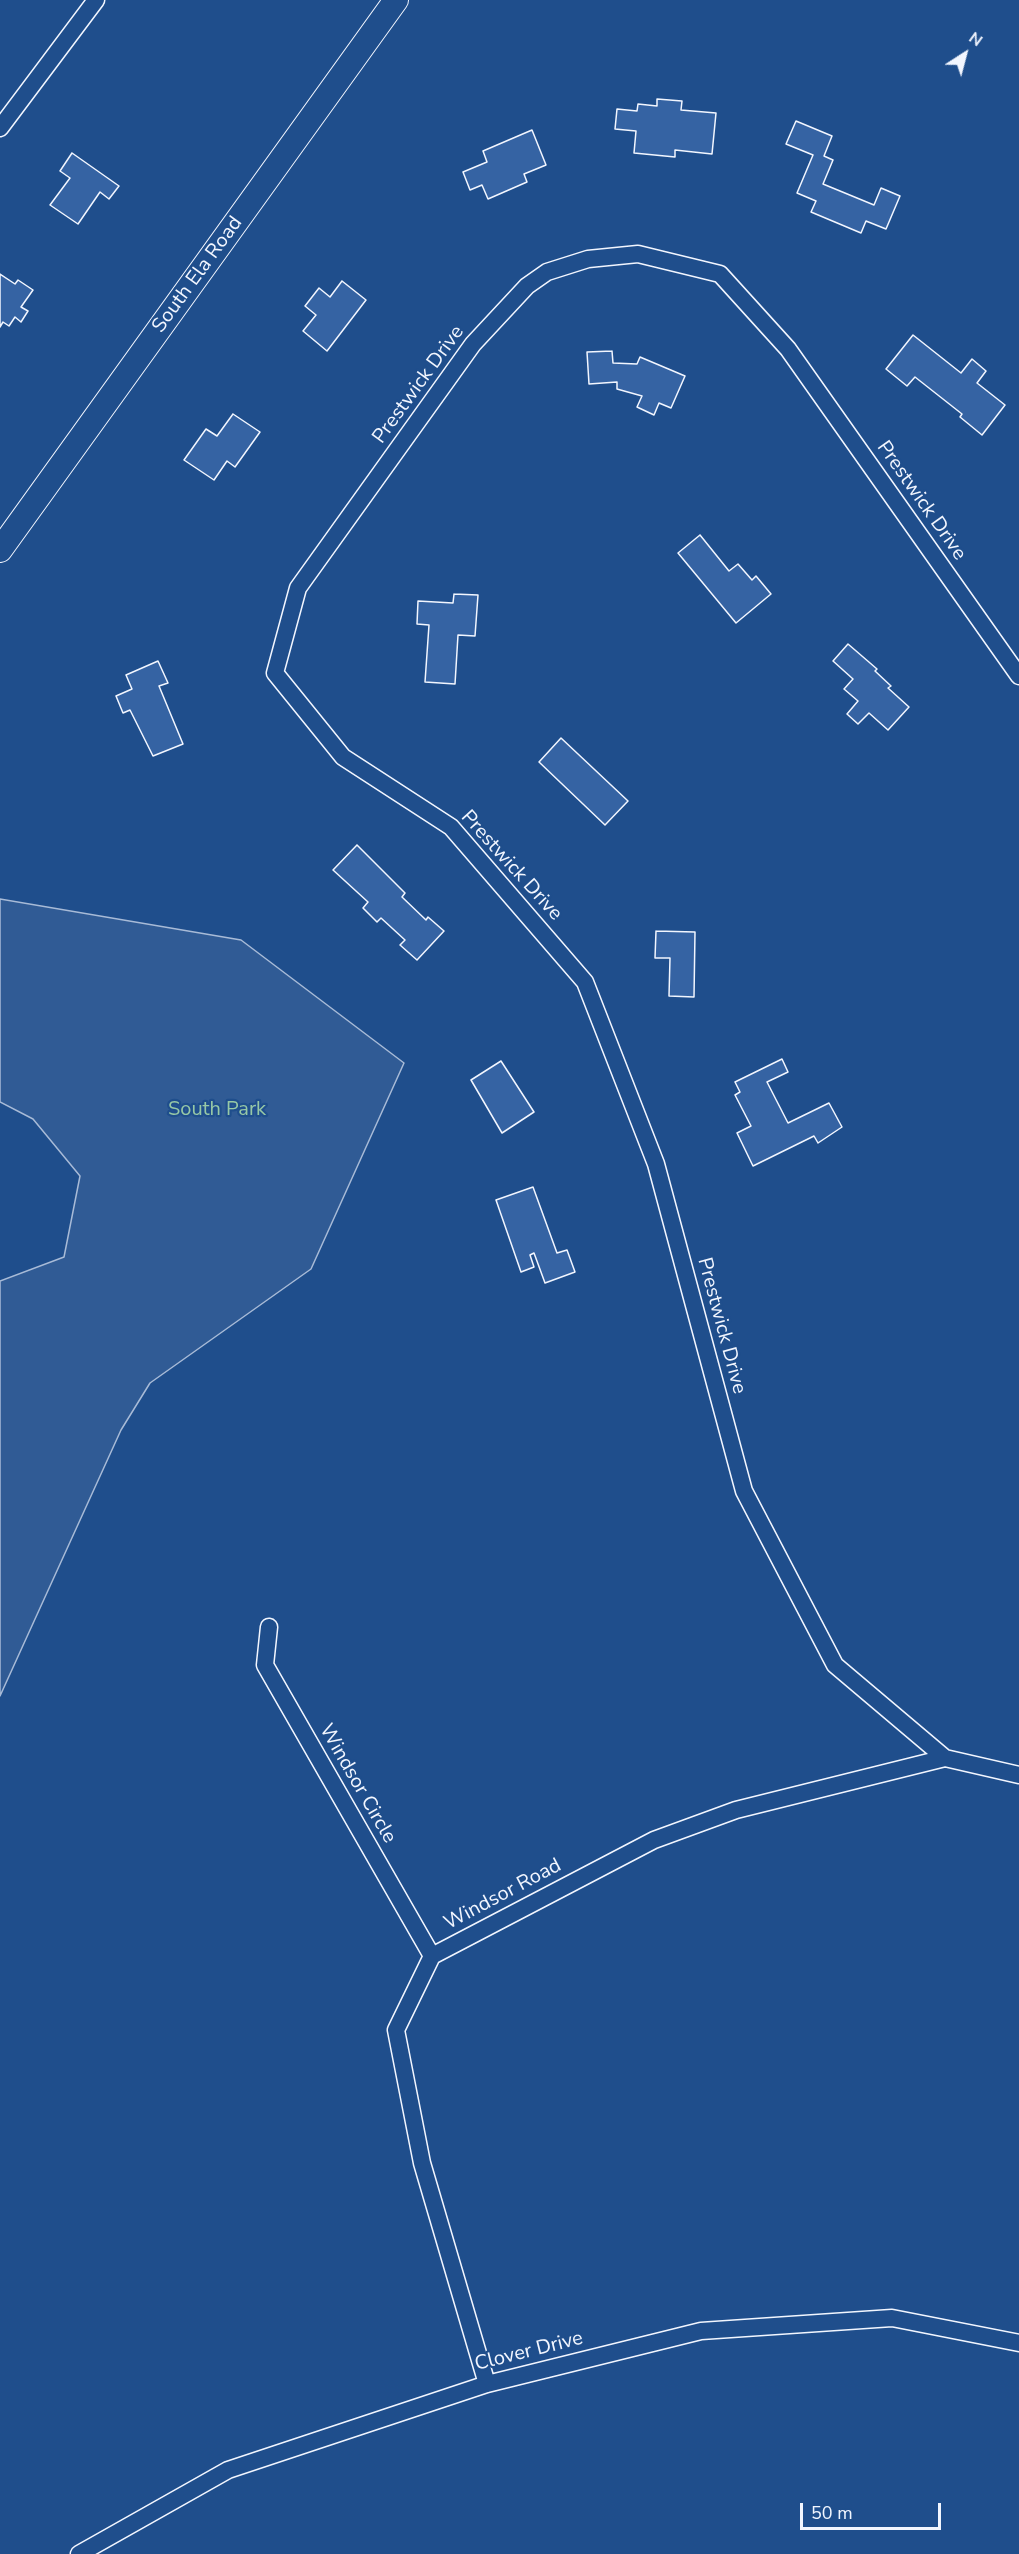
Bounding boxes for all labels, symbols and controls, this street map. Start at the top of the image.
north arrow [935,24,995,84]
text: N [964,27,987,52]
street label: South Ela Road [148,212,248,338]
street label: Prestwick Drive [368,321,470,449]
street label: Prestwick Drive [871,437,971,565]
street label: Prestwick Drive [455,806,567,926]
park label: South Park [168,1098,266,1122]
street label: Prestwick Drive [691,1255,751,1397]
street label: Windsor Circle [313,1720,401,1848]
street label: Windsor Road [440,1854,566,1936]
street label: Clover Drive [472,2327,586,2377]
scale bar [803,2491,944,2529]
text: 50 m [811,2501,853,2525]

